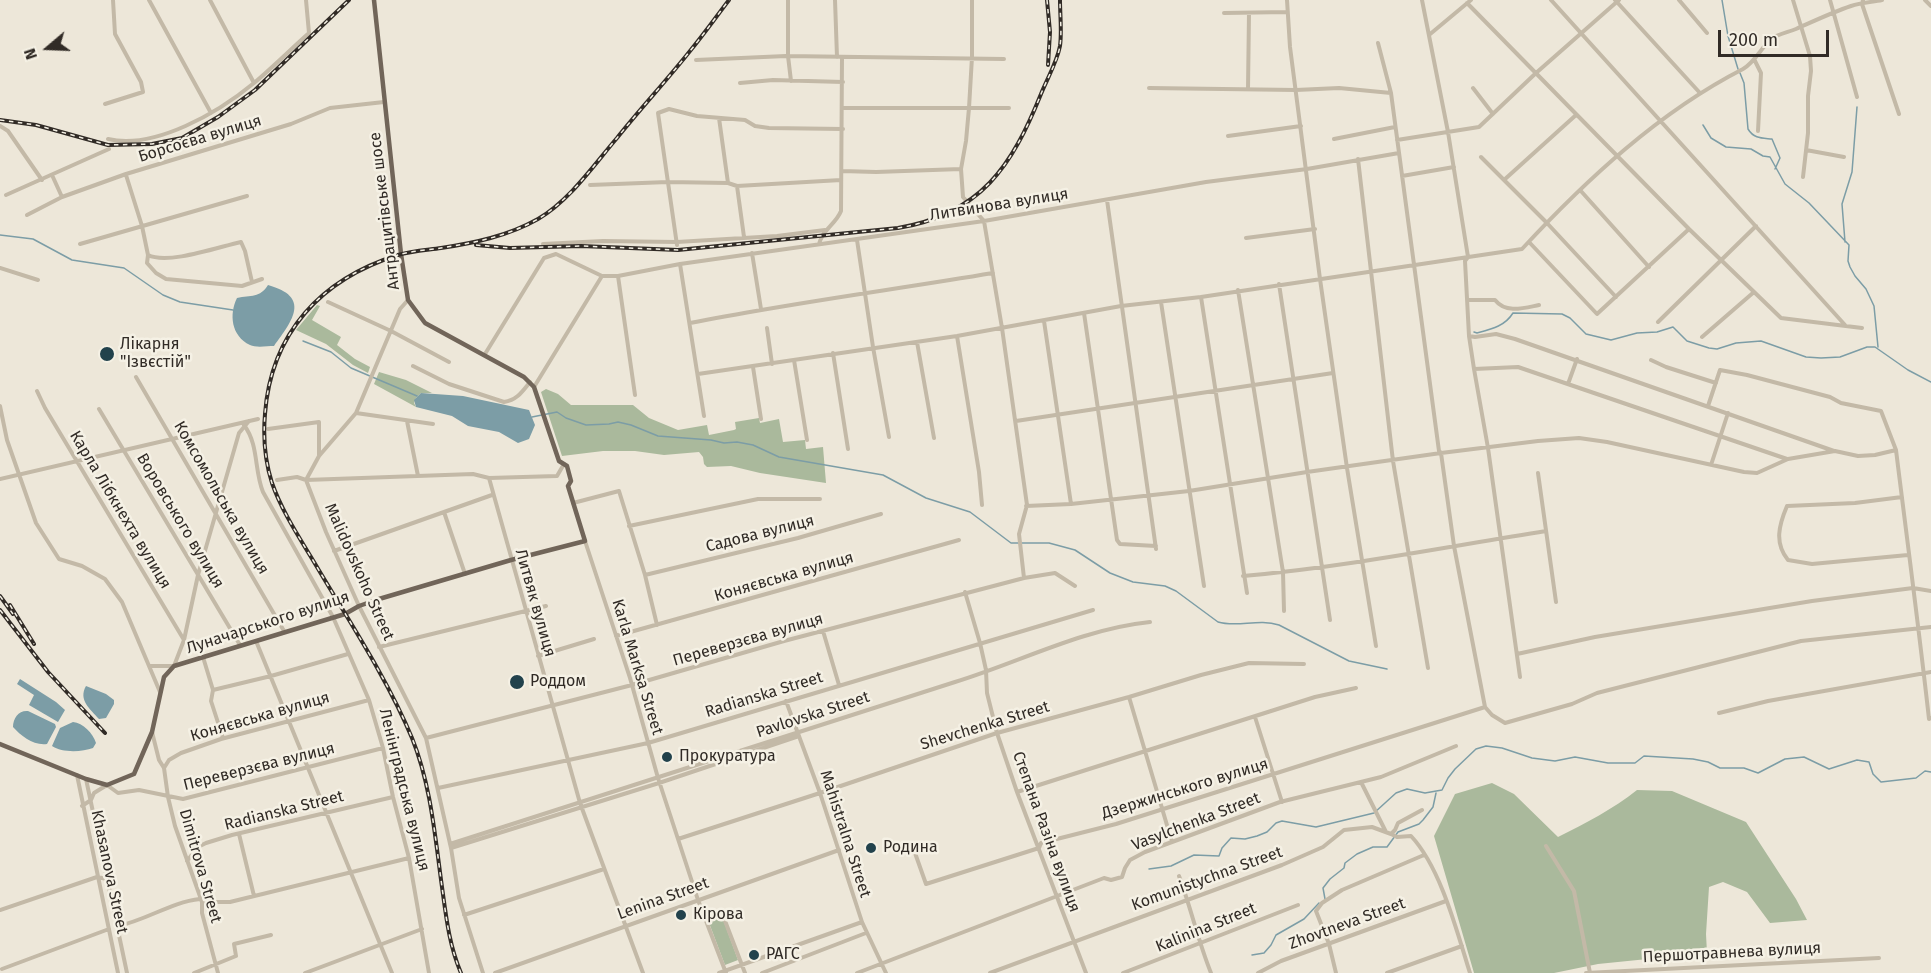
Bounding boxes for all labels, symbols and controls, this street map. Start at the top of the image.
north arrow [18,18,78,78]
scale bar [1721,18,1832,56]
text: 200 m [1729,29,1778,51]
text: N [20,46,41,62]
street label: Борсоєва вулиця [136,111,264,167]
street label: Антрацитівське шосе [366,131,404,291]
street label: Литвинова вулиця [928,185,1070,225]
place label: Лікарня "Ізвєстій" [120,335,191,373]
marker: Лікарня "Ізвєстій" [98,345,116,363]
street label: Комсомольська вулиця [169,418,273,578]
street label: Карла Лібкнехта вулиця [65,427,175,593]
street label: Воровського вулиця [132,450,228,592]
street label: Malidovskoho Street [320,500,398,644]
street label: Садова вулиця [704,511,816,557]
street label: Литвяк вулиця [510,547,560,659]
street label: Коняєвська вулиця [712,548,856,606]
street label: Луначарського вулиця [184,588,352,658]
street label: Karla Marksa Street [607,597,667,737]
street label: Переверзєва вулиця [671,609,825,671]
street label: Radianska Street [703,668,825,722]
place label: Роддом [530,672,586,692]
marker: Роддом [508,673,526,691]
street label: Коняєвська вулиця [188,688,332,746]
street label: Pavlovska Street [754,688,872,742]
street label: Shevchenka Street [918,697,1052,755]
street label: Ленінградська вулиця [374,707,434,873]
street label: Переверзєва вулиця [181,739,337,795]
place label: Прокуратура [679,747,776,767]
street label: Степана Разіна вулиця [1008,749,1084,915]
marker: Прокуратура [660,750,674,764]
street label: Дзержинського вулиця [1099,754,1271,824]
street label: Mahistralna Street [815,768,875,900]
street label: Radianska Street [222,787,346,835]
street label: Vasylchenka Street [1129,789,1263,855]
street label: Dimitrova Street [175,807,225,925]
street label: Khasanova Street [87,808,131,936]
place label: Родина [883,838,938,858]
marker: Родина [864,841,878,855]
street label: Komunistychna Street [1129,843,1285,915]
street label: Lenina Street [615,874,711,924]
street label: Zhovtneva Street [1286,894,1408,954]
street label: Kalinina Street [1153,899,1259,957]
place label: Кірова [693,905,743,925]
marker: Кірова [674,908,688,922]
street label: Першотравнева вулиця [1642,939,1822,967]
place label: РАГС [766,945,800,965]
marker: РАГС [747,948,761,962]

